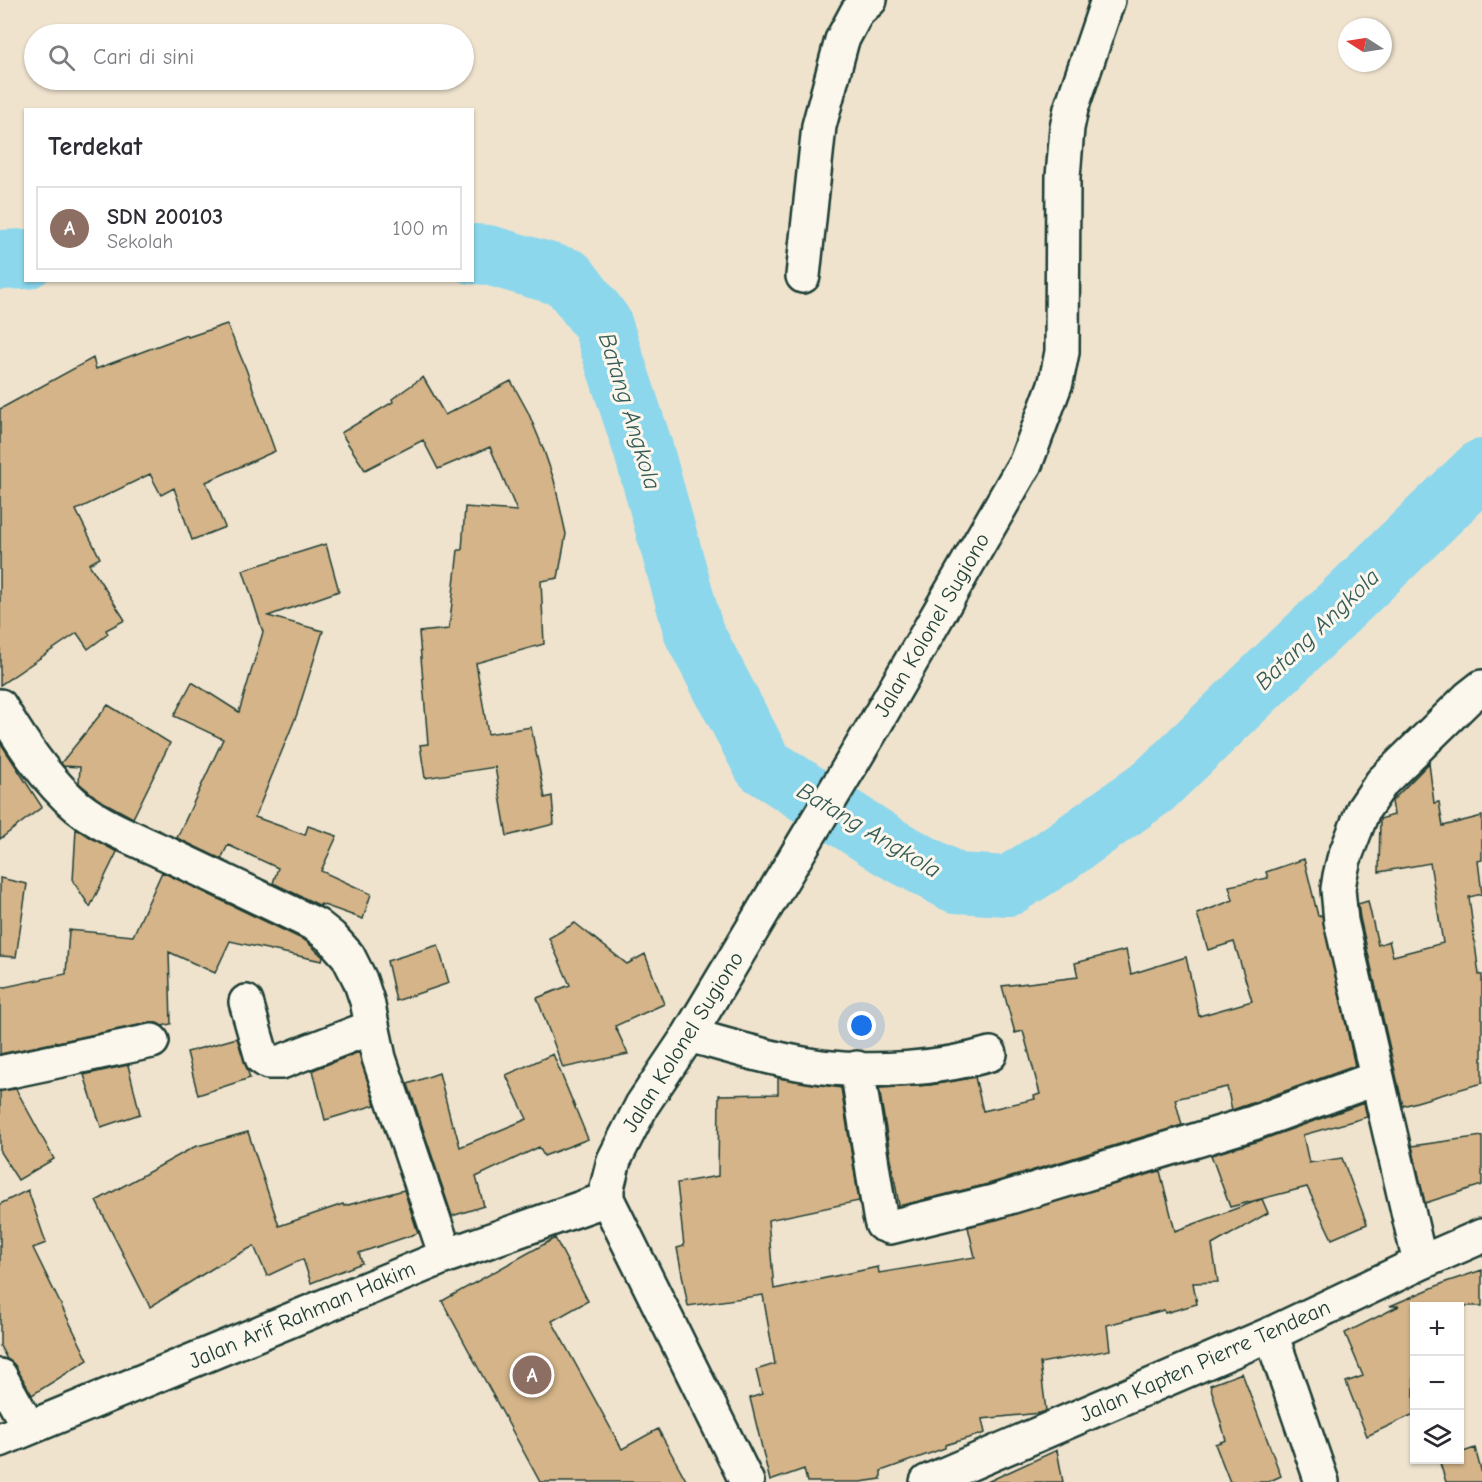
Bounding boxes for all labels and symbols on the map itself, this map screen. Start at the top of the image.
north arrow [1338,18,1392,72]
water label: Batang Angkola [593,329,667,493]
street label: Jalan Kolonel Sugiono [869,528,995,722]
water label: Batang Angkola [1249,563,1385,695]
water label: Batang Angkola [792,776,946,884]
street label: Jalan Kolonel Sugiono [617,947,749,1137]
your location [847,1011,876,1040]
street label: Jalan Arif Rahman Hakim [185,1256,419,1374]
street label: Jalan Kapten Pierre Tendean [1076,1294,1334,1428]
pin: A [512,1352,552,1398]

